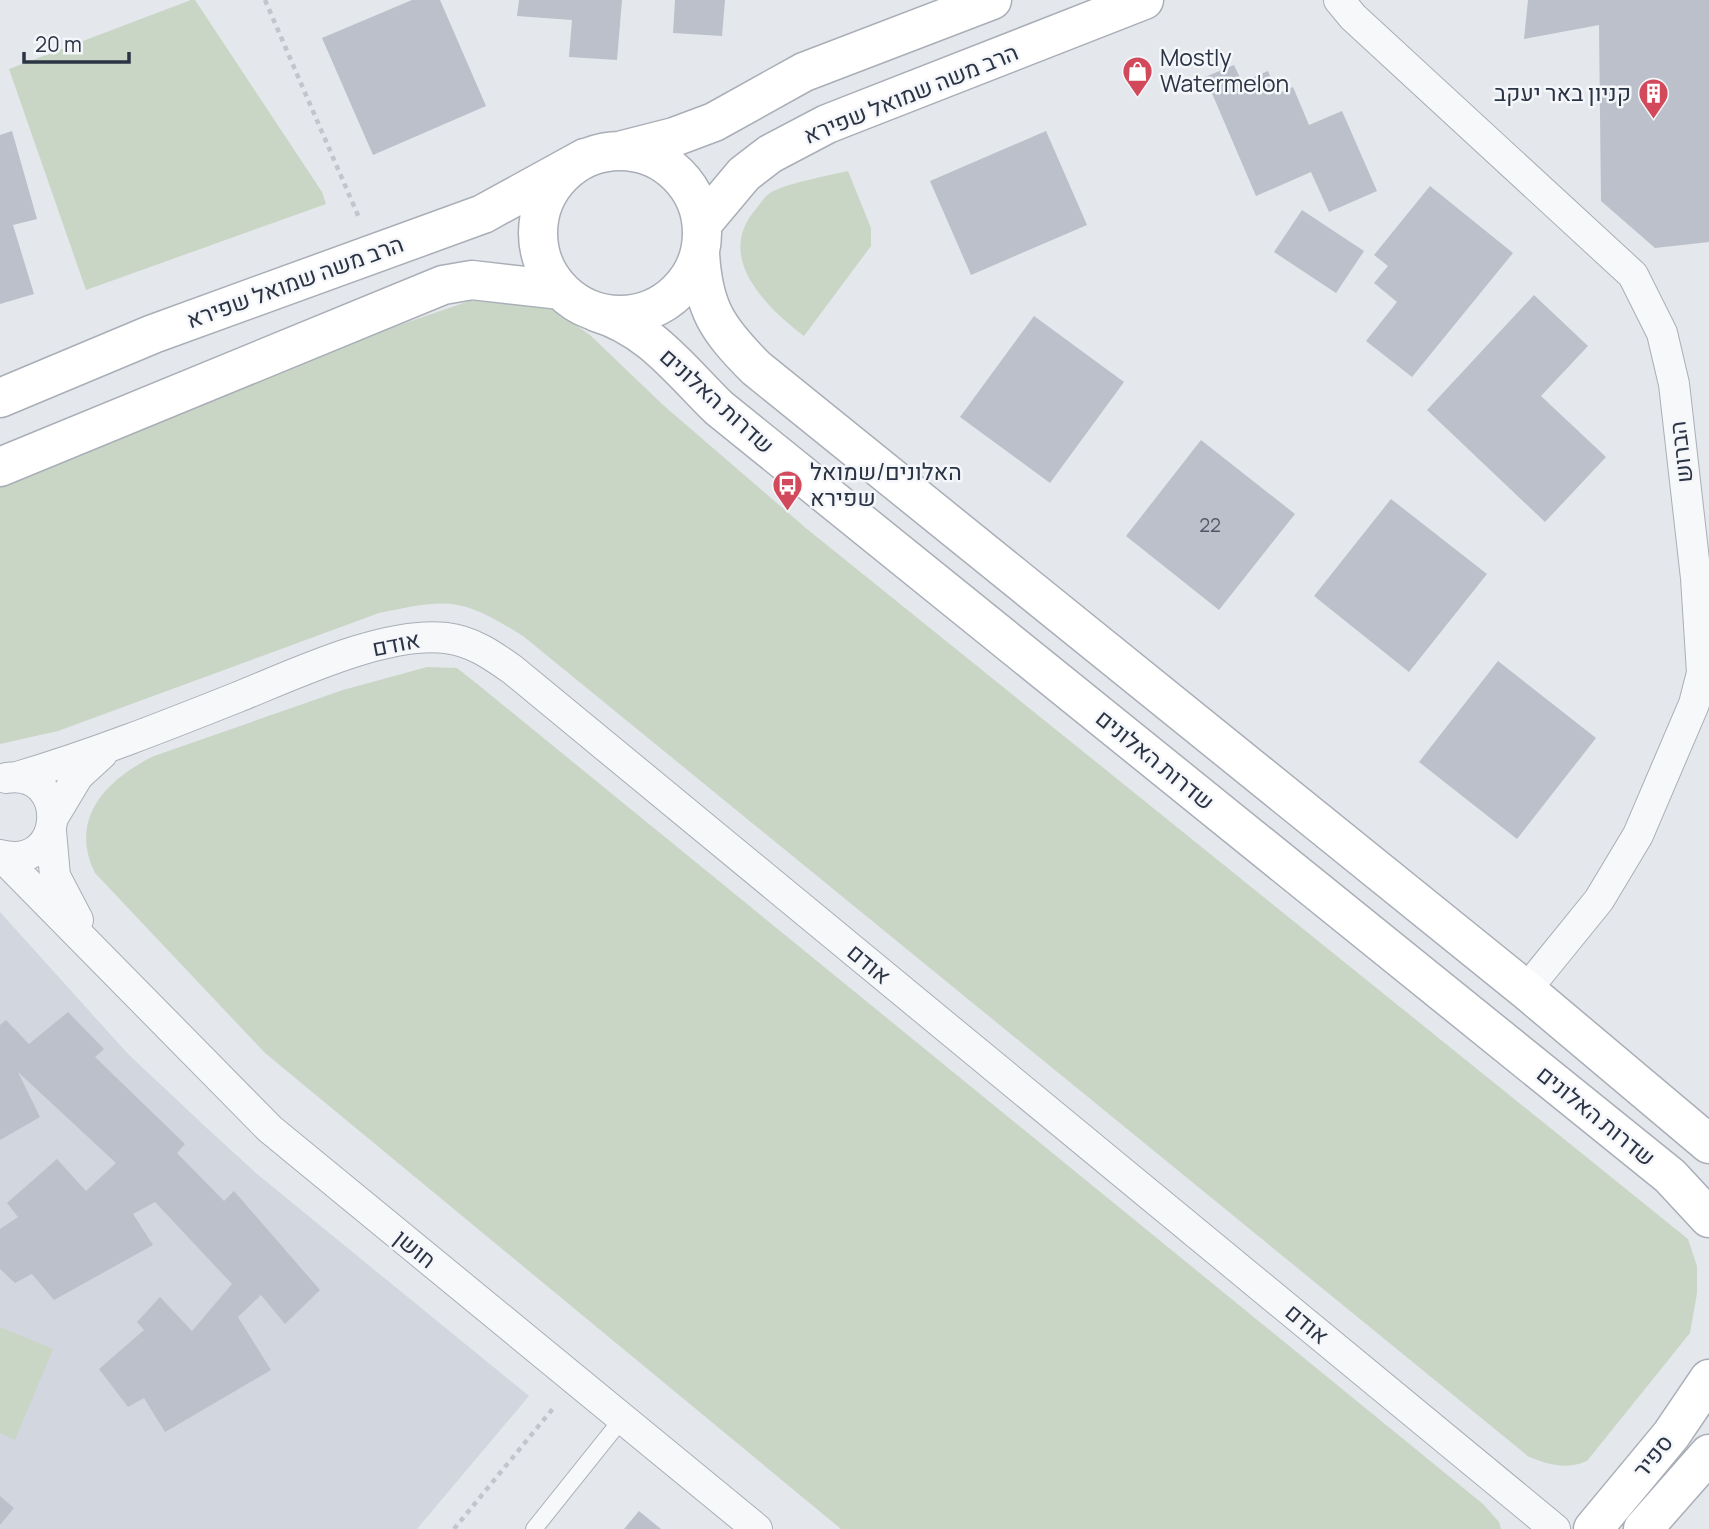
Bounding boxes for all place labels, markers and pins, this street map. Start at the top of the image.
place label: Mostly Watermelon [1160,41,1289,99]
shop icon: Mostly Watermelon [1120,54,1154,98]
place label: קניון באר יעקב [1494,76,1631,108]
building icon: קניון באר יעקב [1637,76,1671,120]
place label: האלונים/שמואל שפירא [810,455,962,513]
bus stop icon: האלונים/שמואל שפירא [770,468,804,512]

